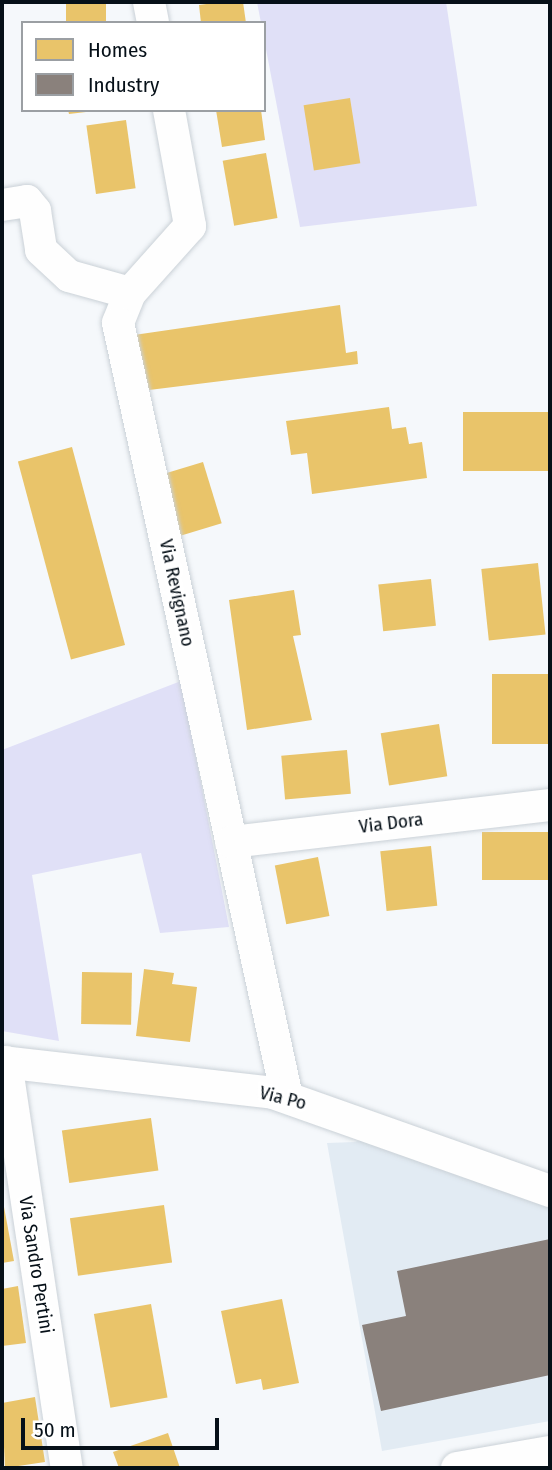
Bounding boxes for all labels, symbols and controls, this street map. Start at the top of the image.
legend [21,21,266,112]
text: Homes [88,37,147,63]
text: Industry [88,72,159,98]
street label: Via Revignano [155,537,199,649]
street label: Via Dora [358,808,424,838]
street label: Via Po [257,1081,309,1115]
street label: Via Sandro Pertini [14,1195,58,1335]
scale bar [24,1404,222,1448]
text: 50 m [34,1417,76,1443]

